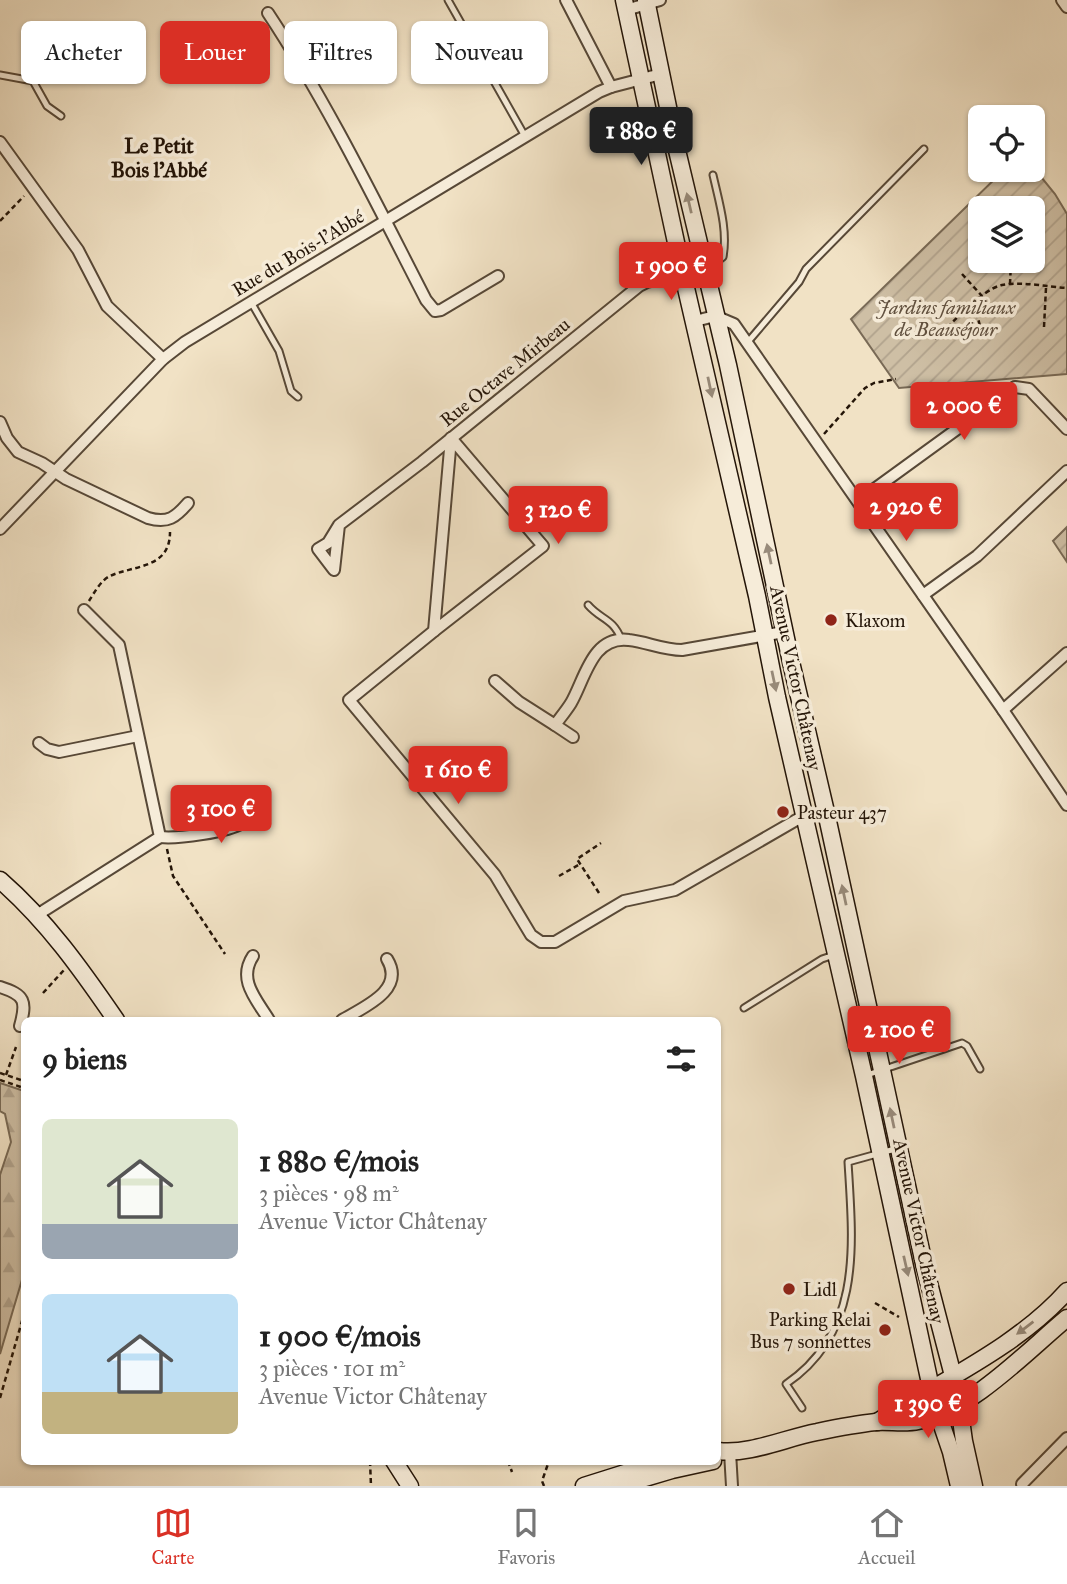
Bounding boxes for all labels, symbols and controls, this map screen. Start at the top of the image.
chip: Acheter [21,21,146,84]
chip: Louer [160,21,270,84]
chip: Filtres [284,21,397,84]
chip: Nouveau [411,21,548,84]
map controls [968,105,1045,273]
button: locate [968,105,1045,182]
pin: 1 880 € [576,108,706,167]
text: 1 880 € [606,116,676,144]
district label: Le Petit Bois l'Abbé [111,133,207,183]
one-way arrow [683,192,694,214]
button: layers [968,196,1045,273]
street label: Rue du Bois-l'Abbé [228,205,368,301]
pin: 1 900 € [606,243,736,302]
text: 1 900 € [635,251,707,279]
park label: Jardins familiaux de Beauséjour [876,296,1016,341]
street label: Rue Octave Mirbeau [435,313,575,431]
one-way arrow [704,377,715,399]
pin: 2 000 € [899,382,1029,442]
text: 2 000 € [926,391,1002,419]
pin: 2 920 € [841,484,971,543]
pin: 3 120 € [493,486,623,546]
text: 2 920 € [870,492,942,520]
text: 3 120 € [525,495,591,523]
one-way arrow [764,543,775,565]
street label: Avenue Victor Châtenay [765,583,827,774]
place label: Klaxom [845,609,906,632]
marker: Klaxom [823,612,839,628]
one-way arrow [768,670,779,692]
pin: 1 610 € [393,746,523,806]
text: 1 610 € [425,755,491,783]
pin: 3 100 € [156,786,286,845]
text: 3 100 € [187,794,255,822]
place label: Pasteur 437 [797,801,887,824]
marker: Pasteur 437 [775,804,791,820]
one-way arrow [838,884,849,906]
pin: 2 100 € [834,1006,964,1066]
text: 2 100 € [864,1015,934,1043]
icon: filters [662,1040,700,1078]
text: 9 biens [42,1041,127,1077]
one-way arrow [886,1107,897,1129]
street label: Avenue Victor Châtenay [888,1136,950,1327]
text: 1 880 €/mois [259,1143,419,1179]
icon: home [98,1147,182,1231]
text: 3 pièces · 98 m² [259,1179,399,1207]
text: Avenue Victor Châtenay [259,1207,487,1235]
one-way arrow [901,1255,912,1277]
place label: Lidl [803,1278,838,1301]
marker: Lidl [781,1281,797,1297]
place label: Parking Relai Bus 7 sonnettes [750,1308,871,1353]
text: 1 900 €/mois [259,1318,421,1354]
one-way arrow [1016,1320,1034,1334]
icon: home [98,1322,182,1406]
marker: Parking Relai Bus 7 sonnettes [877,1322,893,1338]
text: 3 pièces · 101 m² [259,1354,405,1382]
pin: 1 390 € [863,1380,993,1440]
text: Avenue Victor Châtenay [259,1382,487,1410]
text: 1 390 € [894,1389,962,1417]
tab: Carte [152,1504,194,1569]
tab: Favoris [497,1504,555,1569]
tab: Accueil [858,1504,915,1569]

